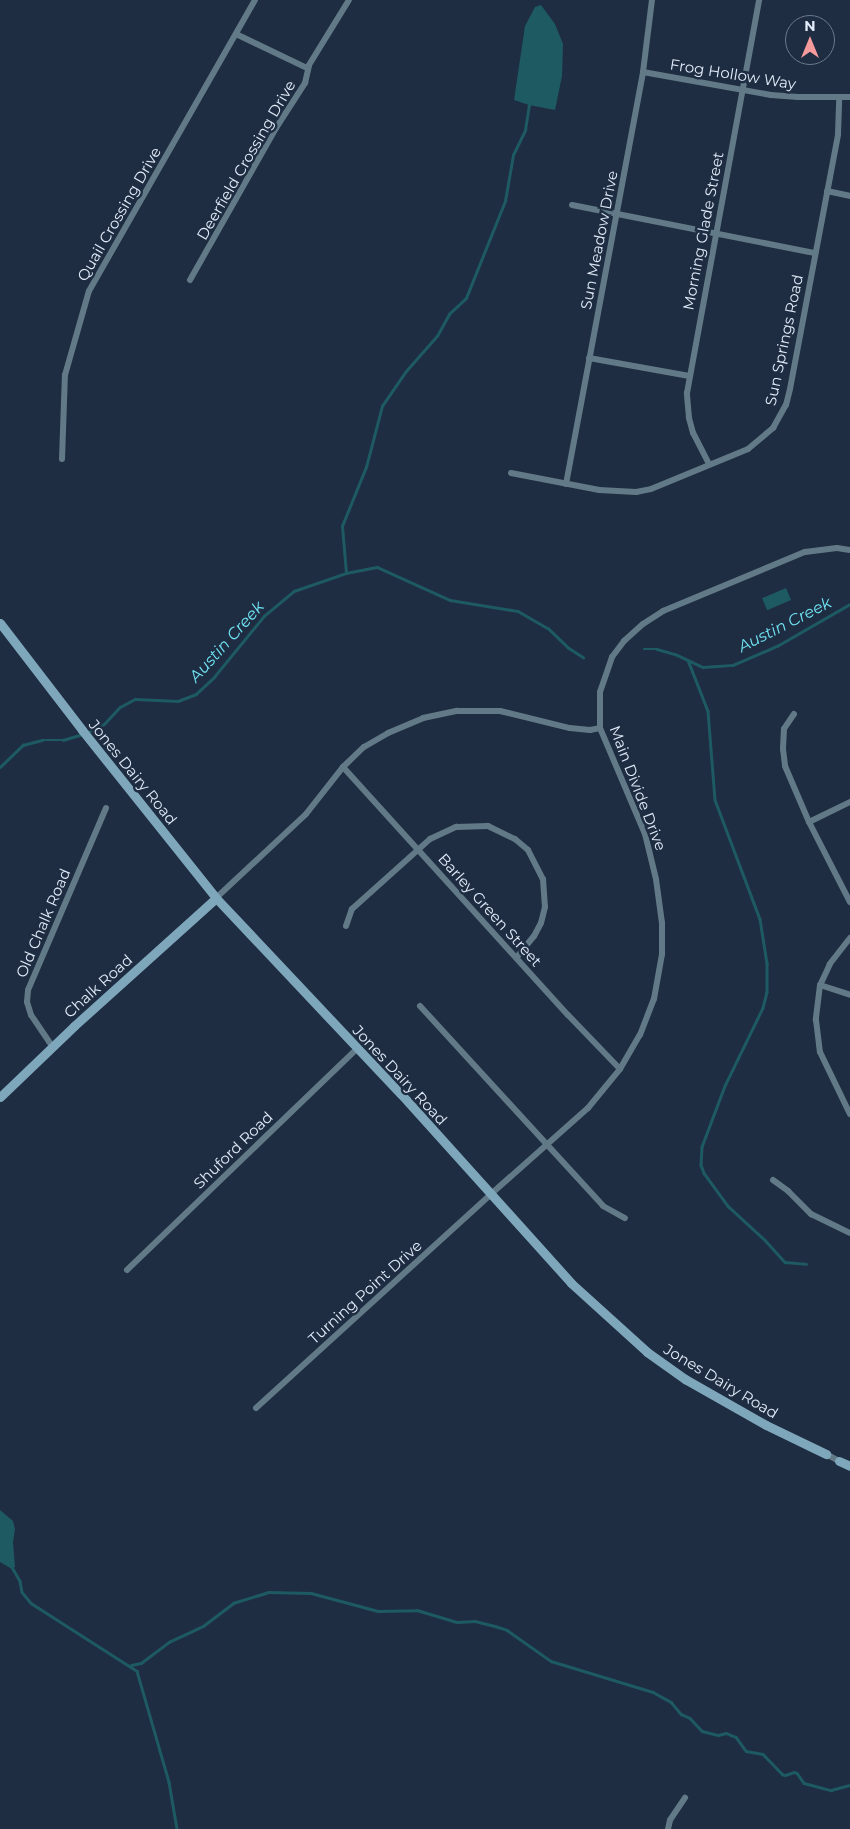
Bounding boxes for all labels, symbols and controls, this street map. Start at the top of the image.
north arrow [785,15,835,65]
text: N [804,17,816,35]
street label: Frog Hollow Way [669,55,797,93]
street label: Deerfield Crossing Drive [193,77,299,243]
street label: Quail Crossing Drive [73,144,165,284]
street label: Morning Glade Street [679,150,727,312]
street label: Sun Meadow Drive [577,169,621,311]
street label: Sun Springs Road [761,273,807,407]
water label: Austin Creek [735,593,835,657]
water label: Austin Creek [186,598,268,686]
street label: Jones Dairy Road [85,716,181,828]
street label: Main Divide Drive [606,723,670,853]
street label: Barley Green Street [434,850,546,970]
street label: Old Chalk Road [12,866,74,980]
street label: Chalk Road [60,951,136,1021]
street label: Jones Dairy Road [349,1021,451,1129]
street label: Shuford Road [190,1108,276,1192]
street label: Turning Point Drive [305,1236,425,1348]
street label: Jones Dairy Road [661,1340,781,1422]

